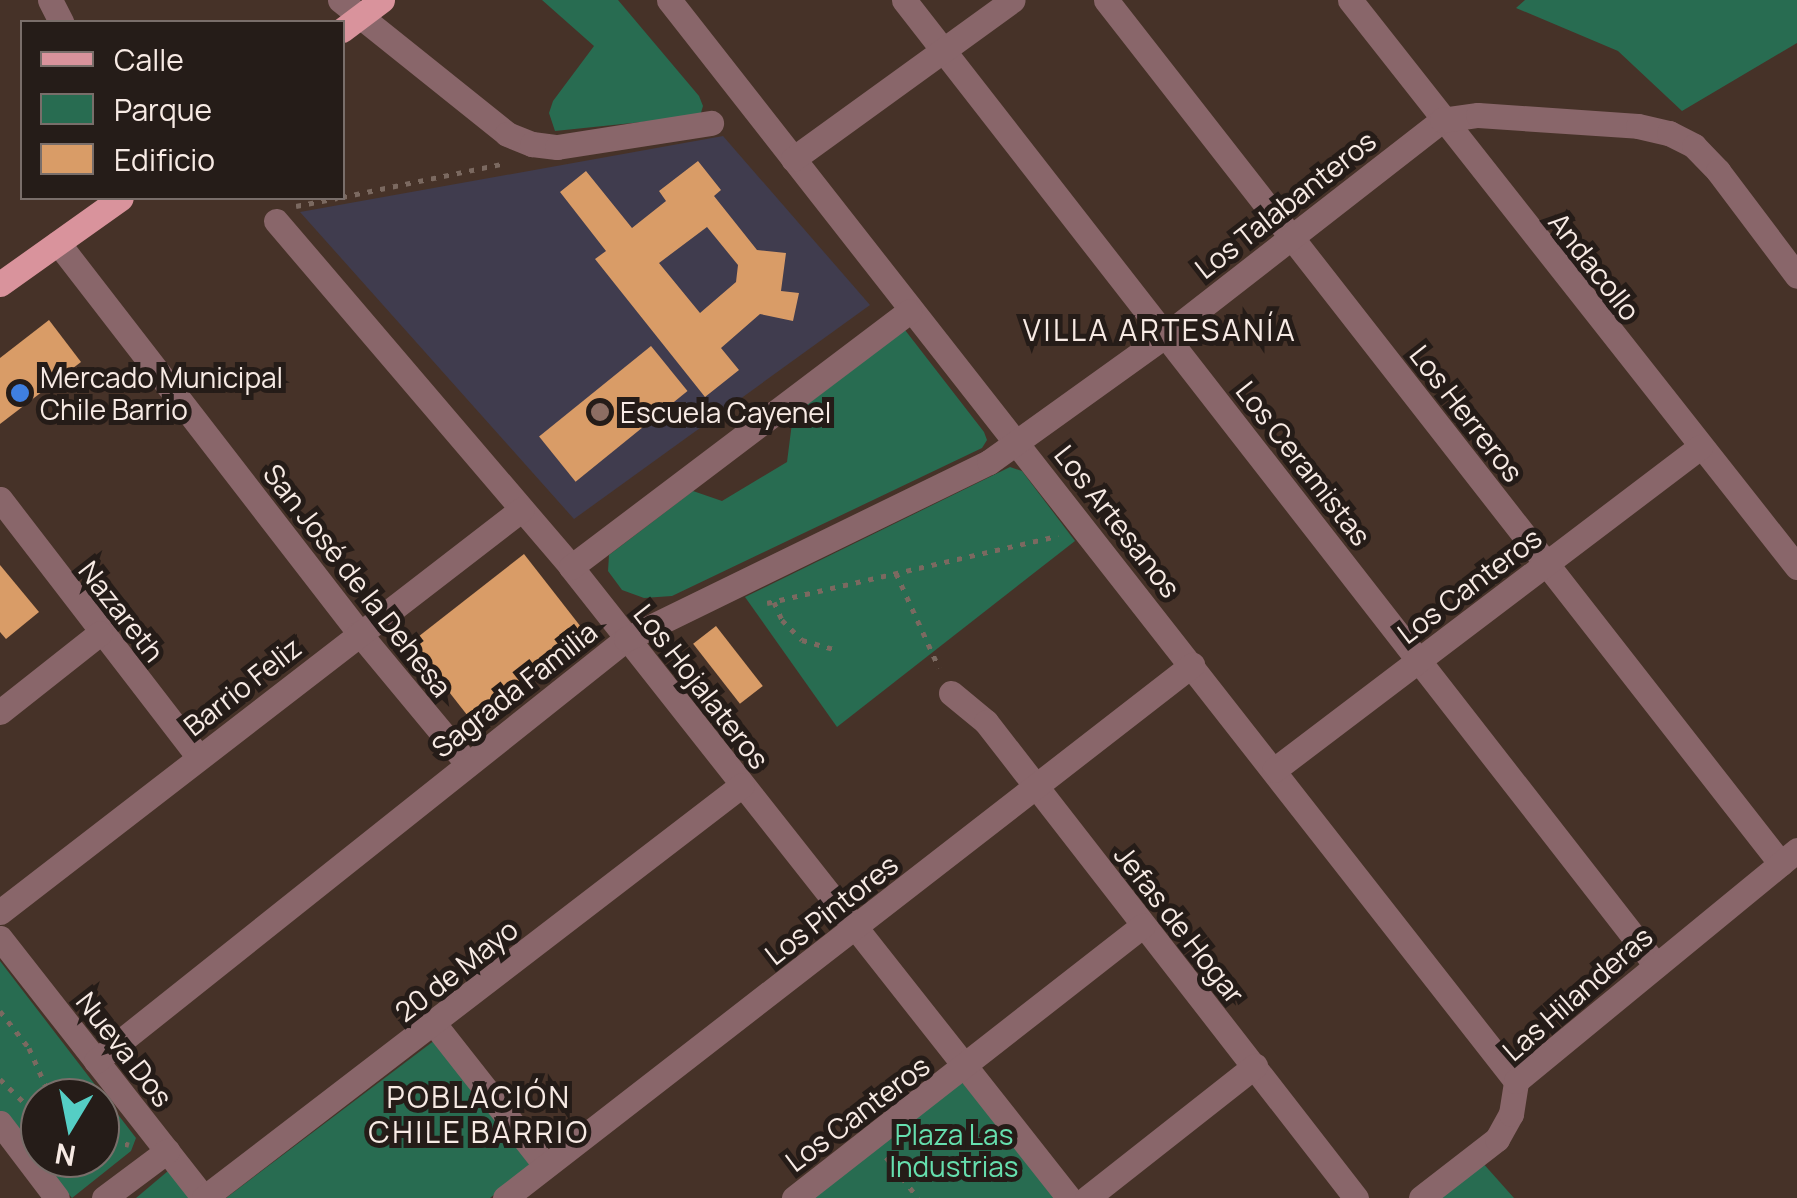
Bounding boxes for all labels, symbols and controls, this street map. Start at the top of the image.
legend [20,20,345,200]
text: Calle [114,39,184,80]
text: Parque [114,89,212,130]
street label: Los Talabanteros [1188,123,1382,285]
text: Edificio [114,139,215,180]
street label: Andacollo [1542,205,1648,327]
district label: VILLA ARTESANÍA [1023,312,1297,348]
street label: Los Herreros [1403,338,1531,488]
place label: Mercado Municipal Chile Barrio [40,360,283,426]
street label: Los Ceramistas [1230,374,1378,552]
marker: Mercado Municipal Chile Barrio [9,382,31,404]
place label: Escuela Cayenel [620,395,831,429]
marker: Escuela Cayenel [589,401,611,423]
street label: Los Artesanos [1048,438,1188,604]
street label: San José de la Dehesa [257,457,459,703]
street label: Los Canteros [1391,520,1547,650]
street label: Nazareth [72,554,172,668]
street label: Los Hojalateros [627,597,777,775]
street label: Sagrada Familia [425,614,603,764]
street label: Barrio Feliz [177,630,307,742]
street label: Jefas de Hogar [1108,838,1252,1010]
street label: Los Pintores [758,847,904,971]
street label: 20 de Mayo [388,912,524,1028]
street label: Las Hilanderas [1495,919,1659,1067]
street label: Nueva Dos [70,985,180,1113]
street label: Los Canteros [779,1048,935,1178]
north arrow [20,1078,120,1178]
district label: POBLACIÓN CHILE BARRIO [368,1079,590,1150]
park label: Plaza Las Industrias [889,1117,1019,1183]
text: N [52,1135,78,1176]

